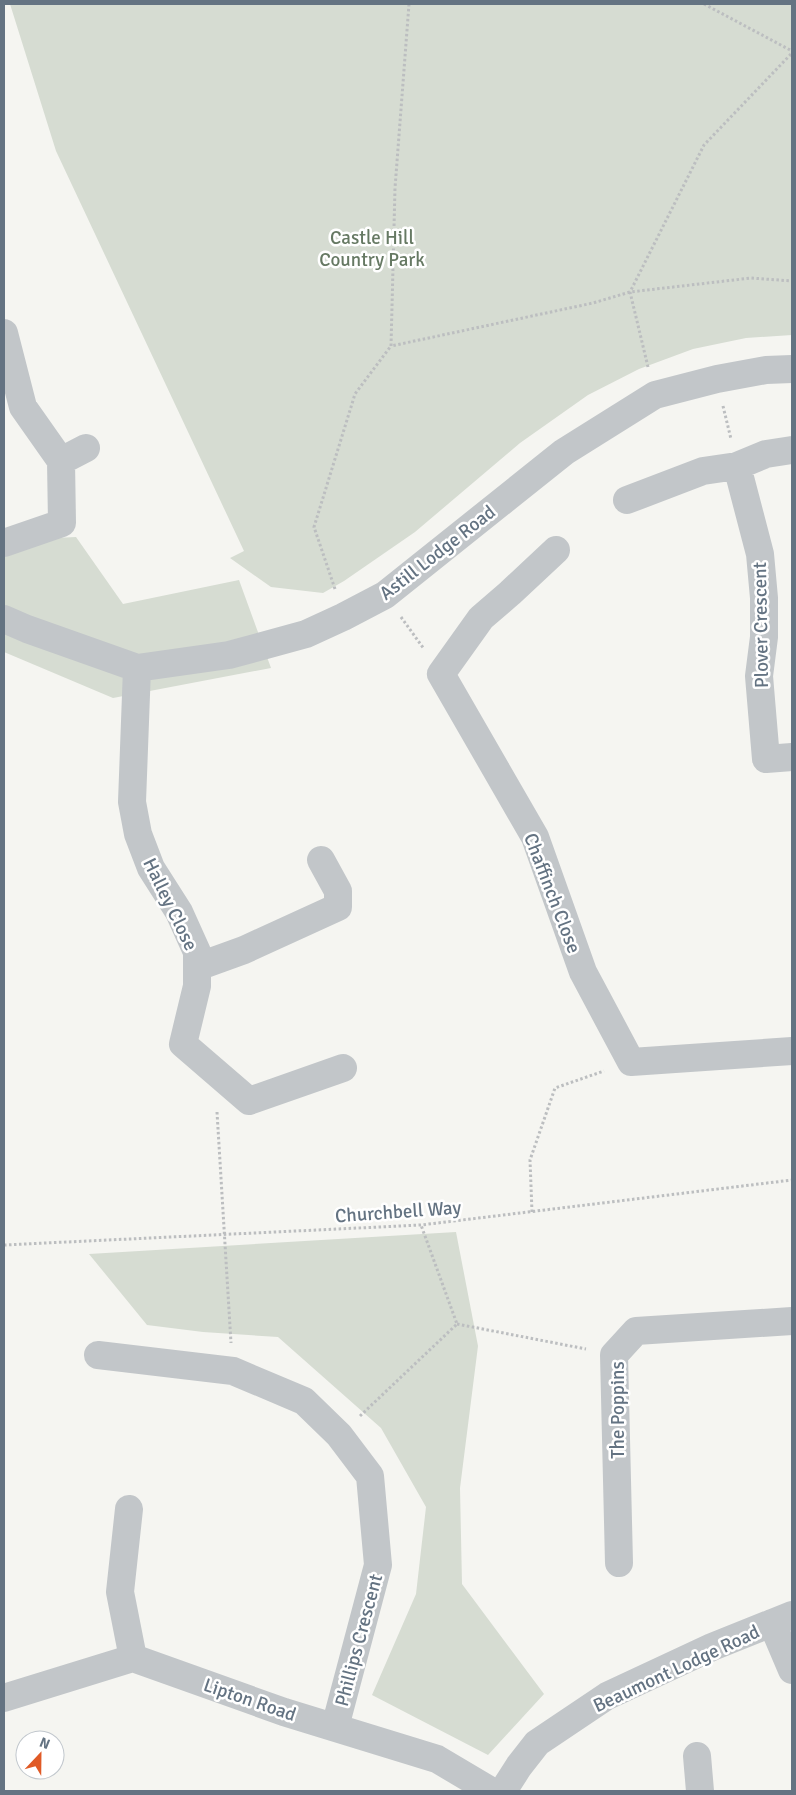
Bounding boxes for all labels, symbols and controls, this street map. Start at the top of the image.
park label: Castle Hill Country Park [319,226,425,272]
street label: Astill Lodge Road [375,500,500,606]
street label: Plover Crescent [748,561,774,688]
street label: Chaffinch Close [518,830,586,957]
street label: Halley Close [137,854,203,955]
street label: Churchbell Way [334,1196,462,1228]
street label: The Poppins [606,1361,630,1459]
street label: Phillips Crescent [330,1571,388,1709]
street label: Beaumont Lodge Road [589,1620,764,1718]
street label: Lipton Road [200,1673,299,1727]
north arrow [15,1730,65,1780]
text: N [37,1734,52,1753]

